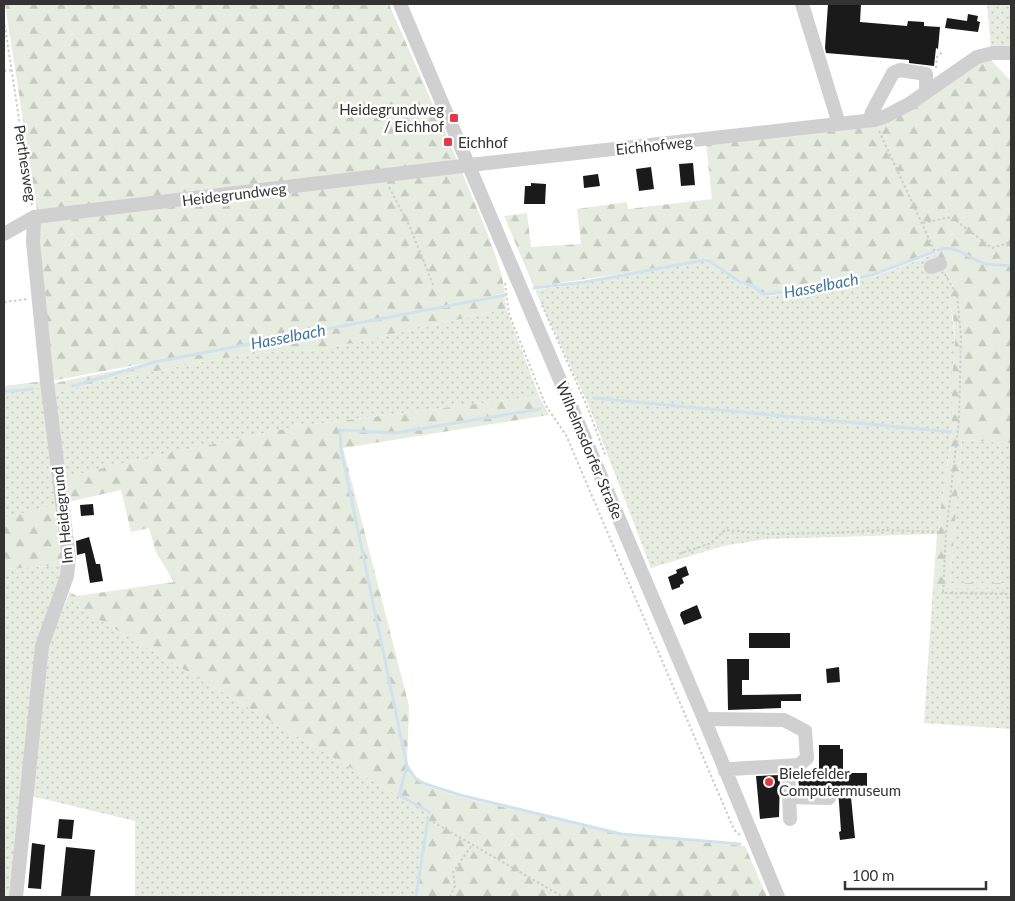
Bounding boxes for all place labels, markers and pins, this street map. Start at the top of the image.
place label: Heidegrundweg / Eichhof [339,100,445,135]
marker: Heidegrundweg / Eichhof [448,112,460,124]
place label: Eichhof [458,133,508,151]
marker: Eichhof [442,136,454,148]
place label: Bielefelder Computermuseum [779,764,901,799]
marker: Bielefelder Computermuseum [763,776,775,788]

